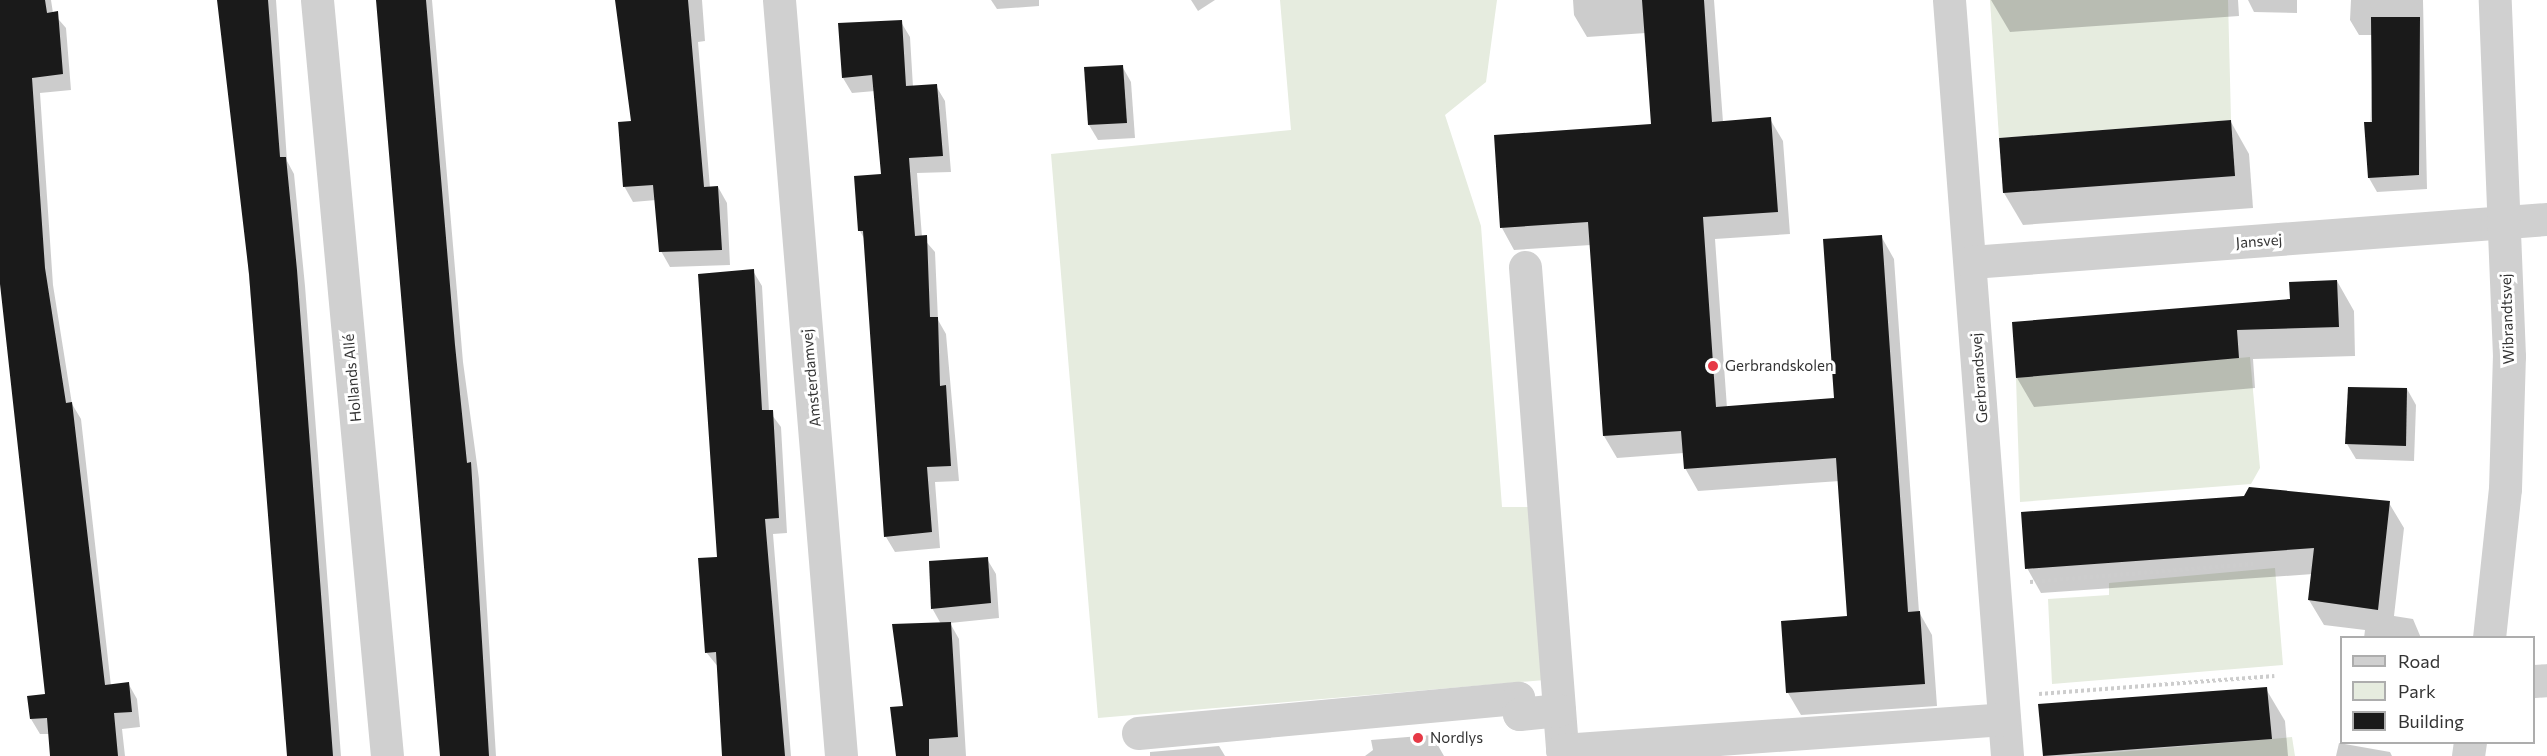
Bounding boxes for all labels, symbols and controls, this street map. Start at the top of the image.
street label: Jansvej [2235,230,2283,252]
street label: Wibrandtsvej [2496,273,2518,365]
street label: Amsterdamvej [798,328,824,428]
street label: Gerbrandsvej [1967,332,1991,424]
street label: Hollands Allé [339,333,365,423]
place label: Gerbrandskolen [1725,357,1834,375]
marker: Gerbrandskolen [1706,359,1720,373]
legend [2340,636,2535,744]
text: Road [2398,650,2440,672]
text: Park [2398,680,2436,702]
text: Building [2398,710,2464,732]
place label: Nordlys [1430,729,1483,747]
marker: Nordlys [1411,731,1425,745]

